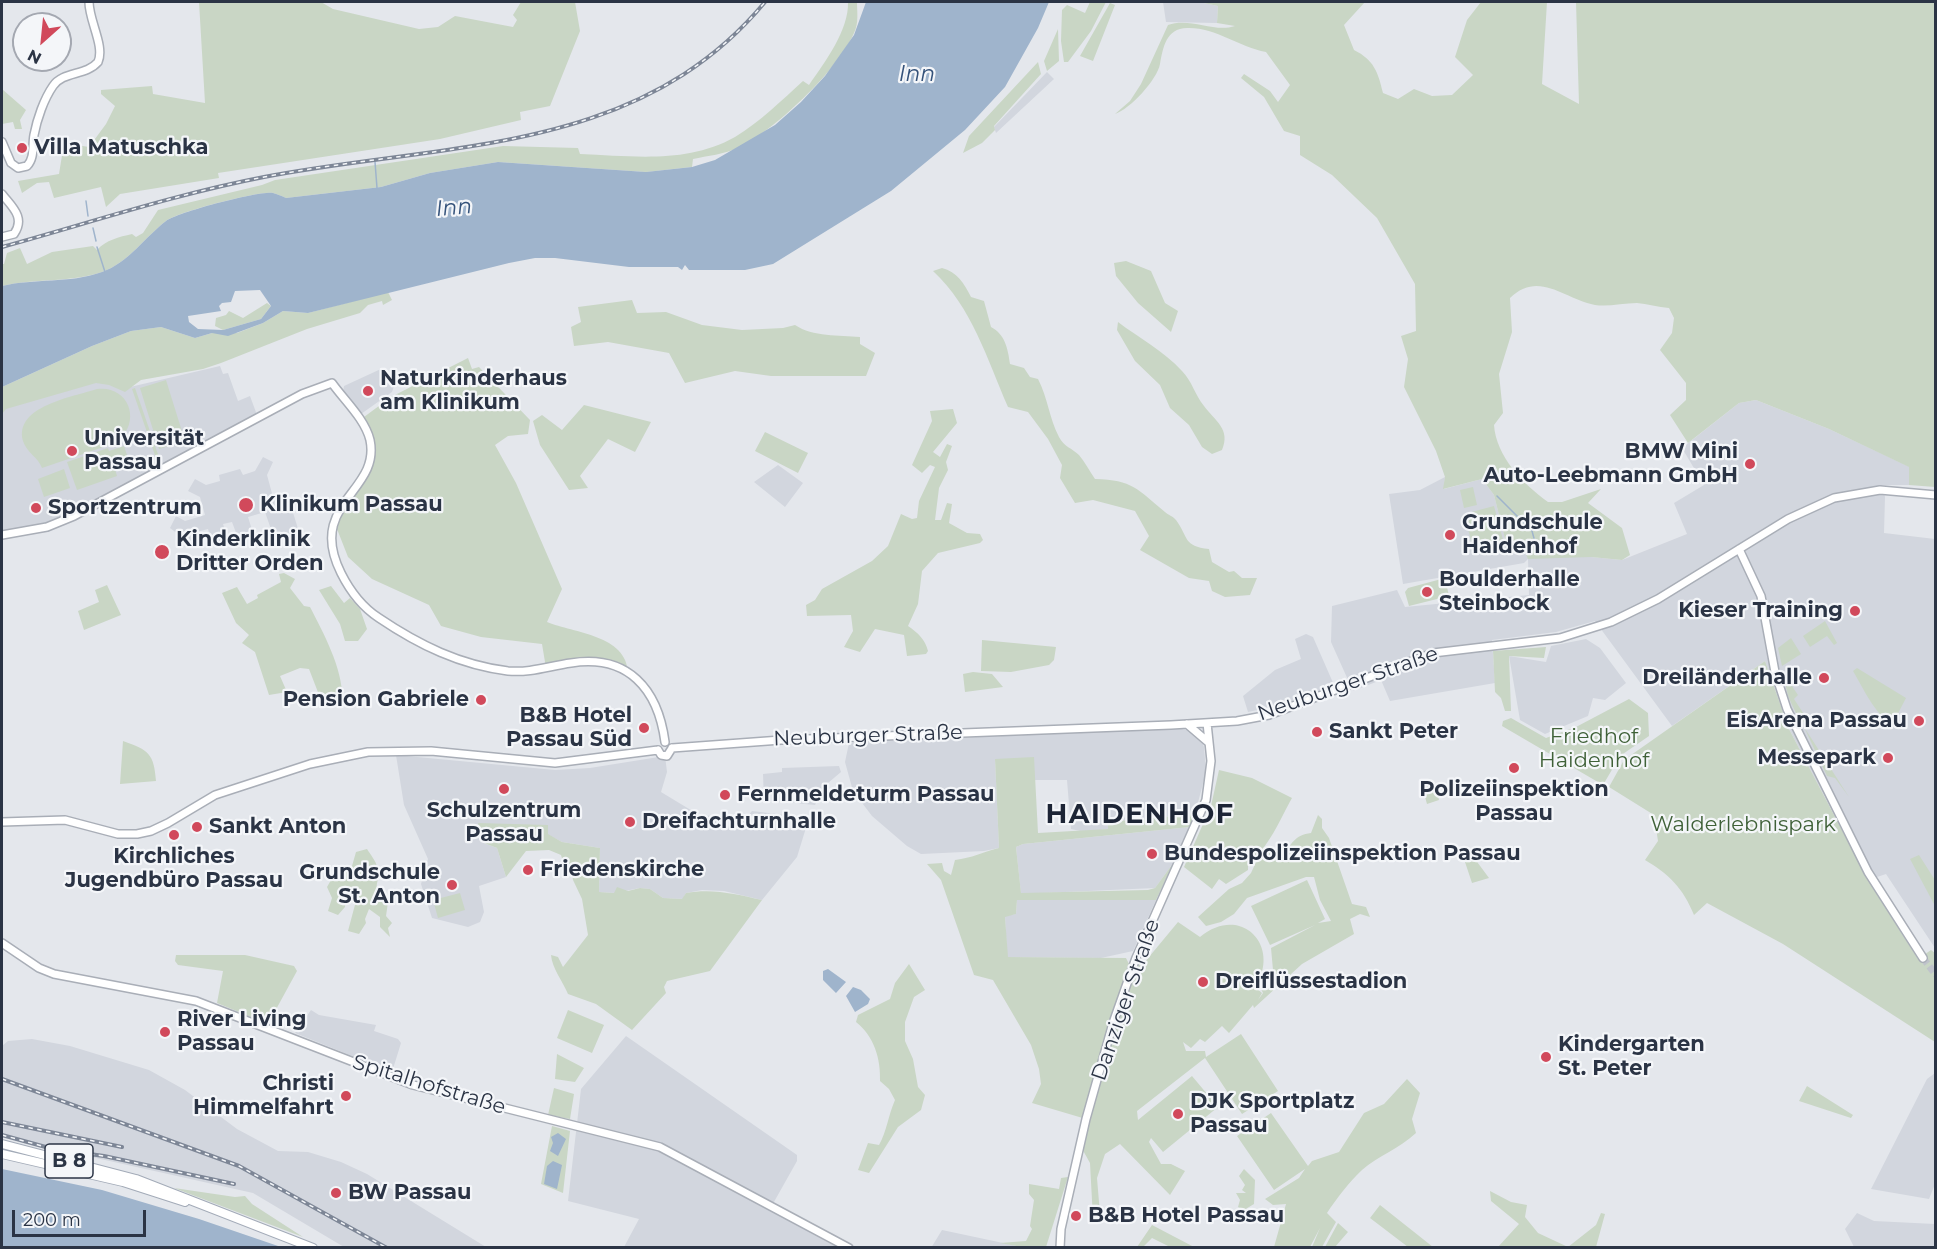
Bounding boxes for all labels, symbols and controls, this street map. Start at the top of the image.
north arrow [12,12,72,72]
text: N [24,45,45,68]
water label: Inn [899,62,935,88]
place label: Villa Matuschka [34,135,208,161]
marker: Villa Matuschka [15,141,29,155]
water label: Inn [435,193,473,223]
place label: Naturkinderhaus am Klinikum [380,366,567,416]
marker: Naturkinderhaus am Klinikum [361,384,375,398]
place label: Universität Passau [84,426,204,476]
place label: BMW Mini Auto-Leebmann GmbH [1484,439,1738,489]
marker: Universität Passau [65,444,79,458]
marker: BMW Mini Auto-Leebmann GmbH [1743,457,1757,471]
place label: Klinikum Passau [260,492,443,518]
place label: Sportzentrum [48,495,202,521]
marker: Klinikum Passau [237,496,255,514]
marker: Sportzentrum [29,501,43,515]
place label: Grundschule Haidenhof [1462,510,1603,560]
place label: Kinderklinik Dritter Orden [176,527,323,577]
marker: Grundschule Haidenhof [1443,528,1457,542]
marker: Kinderklinik Dritter Orden [153,543,171,561]
place label: Boulderhalle Steinbock [1439,567,1580,617]
marker: Boulderhalle Steinbock [1420,585,1434,599]
place label: Kieser Training [1678,598,1843,624]
marker: Kieser Training [1848,604,1862,618]
street label: Neuburger Straße [1254,641,1442,727]
place label: Dreiländerhalle [1642,665,1812,691]
marker: Dreiländerhalle [1817,671,1831,685]
place label: Pension Gabriele [283,687,469,713]
marker: Pension Gabriele [474,693,488,707]
place label: B&B Hotel Passau Süd [506,703,632,753]
place label: EisArena Passau [1726,708,1907,734]
marker: EisArena Passau [1912,714,1926,728]
place label: Sankt Peter [1329,719,1458,745]
street label: Neuburger Straße [773,720,963,752]
marker: B&B Hotel Passau Süd [637,721,651,735]
park label: Friedhof Haidenhof [1539,724,1649,774]
marker: Sankt Peter [1310,725,1324,739]
place label: Messepark [1757,745,1876,771]
marker: Messepark [1881,751,1895,765]
marker: Polizeiinspektion Passau [1507,761,1521,775]
place label: Polizeiinspektion Passau [1419,777,1609,827]
marker: Schulzentrum Passau [497,782,511,796]
place label: Fernmeldeturm Passau [737,782,995,808]
marker: Fernmeldeturm Passau [718,788,732,802]
place label: Schulzentrum Passau [427,798,581,848]
district label: HAIDENHOF [1046,799,1234,831]
place label: Dreifachturnhalle [642,809,836,835]
park label: Walderlebnispark [1650,812,1836,838]
place label: Sankt Anton [209,814,346,840]
marker: Dreifachturnhalle [623,815,637,829]
marker: Sankt Anton [190,820,204,834]
marker: Kirchliches Jugendbüro Passau [167,828,181,842]
place label: Bundespolizeiinspektion Passau [1164,841,1521,867]
place label: Kirchliches Jugendbüro Passau [65,844,283,894]
marker: Bundespolizeiinspektion Passau [1145,847,1159,861]
place label: Friedenskirche [540,857,704,883]
place label: Grundschule St. Anton [299,860,440,910]
marker: Friedenskirche [521,863,535,877]
marker: Grundschule St. Anton [445,878,459,892]
street label: Danziger Straße [1087,916,1165,1084]
place label: Dreiflüssestadion [1215,969,1407,995]
marker: Dreiflüssestadion [1196,975,1210,989]
place label: River Living Passau [177,1007,306,1057]
marker: River Living Passau [158,1025,172,1039]
place label: Kindergarten St. Peter [1558,1032,1705,1082]
street label: Spitalhofstraße [349,1050,509,1120]
marker: Kindergarten St. Peter [1539,1050,1553,1064]
place label: Christi Himmelfahrt [193,1071,334,1121]
marker: Christi Himmelfahrt [339,1089,353,1103]
place label: DJK Sportplatz Passau [1190,1089,1354,1139]
marker: DJK Sportplatz Passau [1171,1107,1185,1121]
road number: B 8 [45,1144,93,1178]
place label: BW Passau [348,1180,471,1206]
marker: BW Passau [329,1186,343,1200]
scale bar [15,1198,148,1236]
place label: B&B Hotel Passau [1088,1203,1284,1229]
text: 200 m [23,1209,81,1231]
marker: B&B Hotel Passau [1069,1209,1083,1223]

